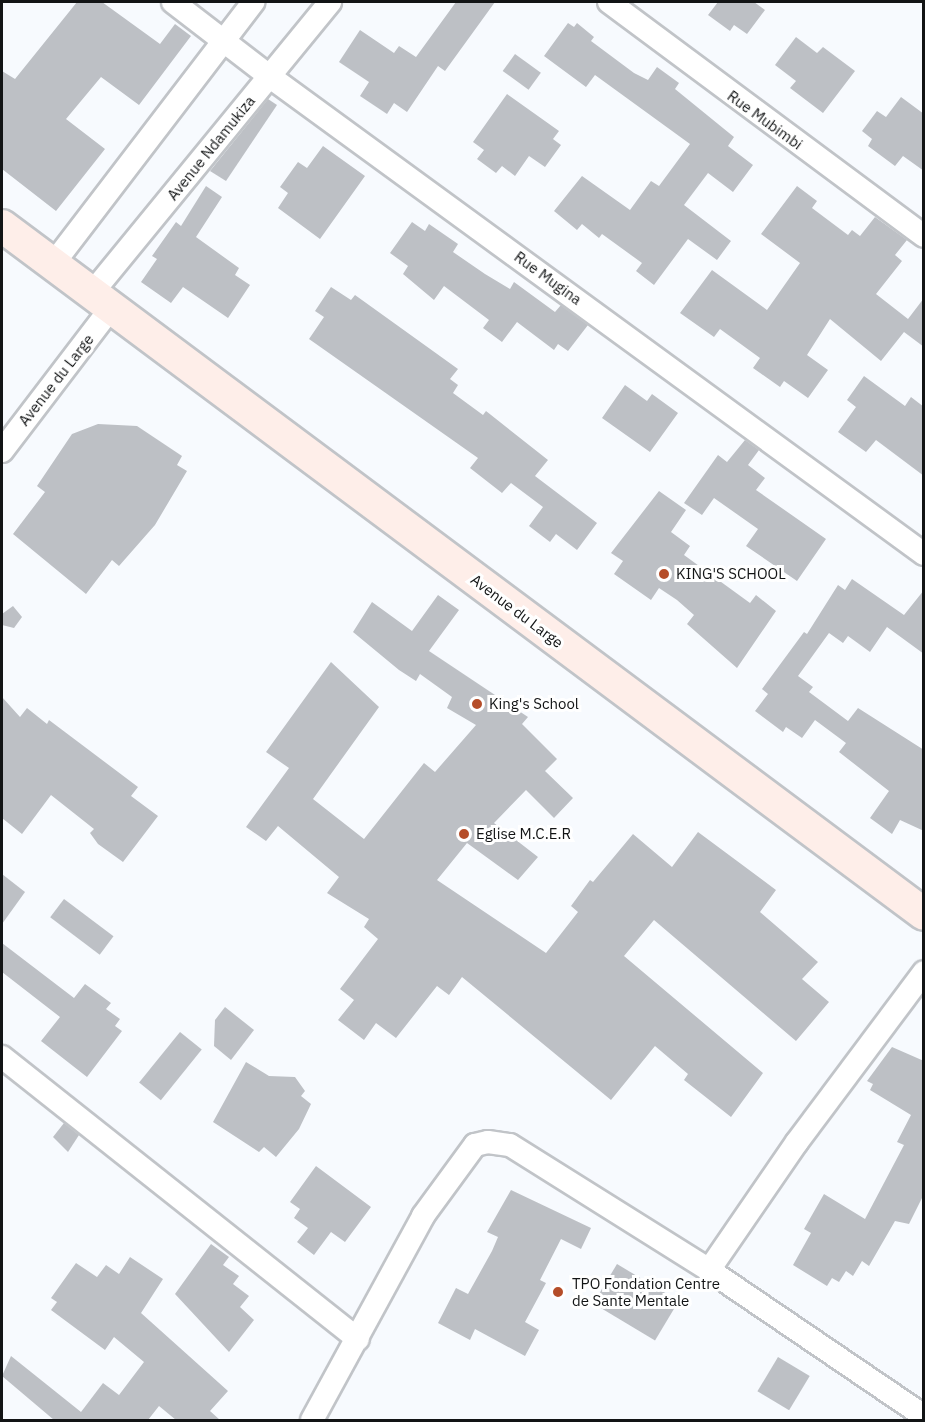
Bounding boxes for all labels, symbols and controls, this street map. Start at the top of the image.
street label: Rue Mubimbi [724,87,806,153]
street label: Avenue Ndamukiza [163,92,259,204]
street label: Rue Mugina [511,248,585,308]
street label: Avenue du Large [15,331,97,429]
place label: KING'S SCHOOL [676,565,786,583]
marker: KING'S SCHOOL [657,567,671,581]
street label: Avenue du Large [467,570,567,652]
place label: King's School [489,695,579,713]
marker: King's School [470,697,484,711]
place label: Eglise M.C.E.R [476,825,571,843]
marker: Eglise M.C.E.R [457,827,471,841]
place label: TPO Fondation Centre de Sante Mentale [572,1274,720,1309]
marker: TPO Fondation Centre de Sante Mentale [549,1283,567,1301]

